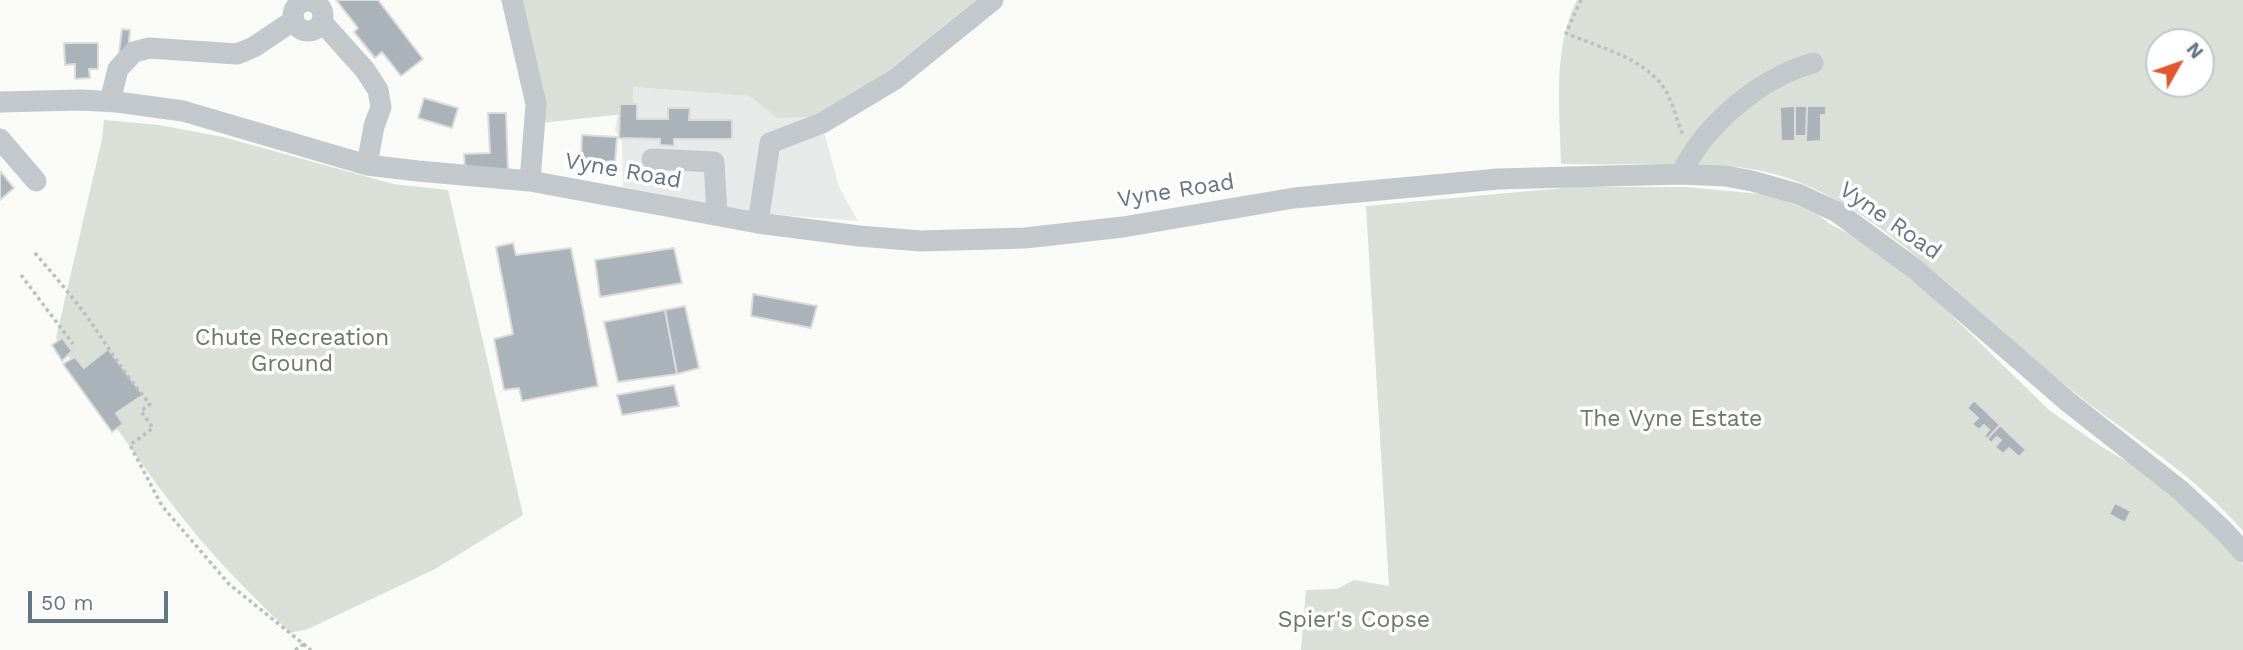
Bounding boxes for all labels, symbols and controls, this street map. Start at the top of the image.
north arrow [2145,28,2215,98]
text: N [2182,38,2208,63]
street label: Vyne Road [562,147,684,195]
street label: Vyne Road [1116,168,1236,214]
street label: Vyne Road [1834,176,1946,266]
park label: Chute Recreation Ground [195,324,389,378]
park label: The Vyne Estate [1580,405,1762,433]
scale bar [32,576,172,620]
text: 50 m [41,590,93,615]
park label: Spier's Copse [1278,606,1430,634]

